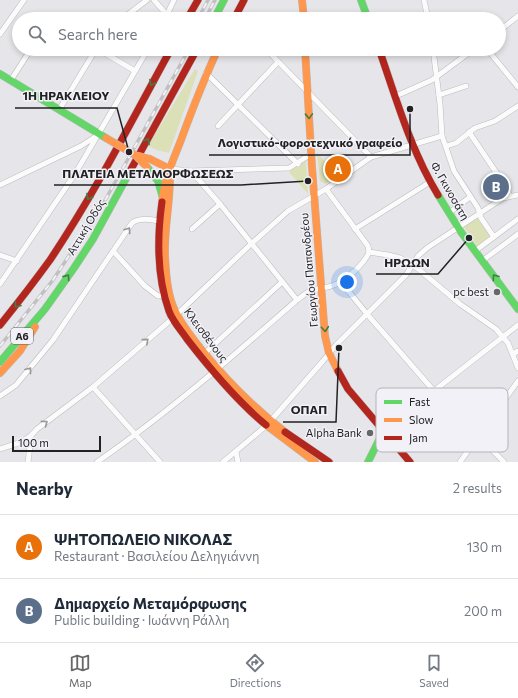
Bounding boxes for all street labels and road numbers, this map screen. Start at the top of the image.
street label: Φ. Γκινοσάτη [428,159,472,222]
street label: Αττική Οδός [64,196,107,257]
street label: Γεωργίου Παπανδρέου [297,212,320,328]
street label: Κλεισθένους [182,305,231,364]
road number: Α6 [11,328,33,344]

